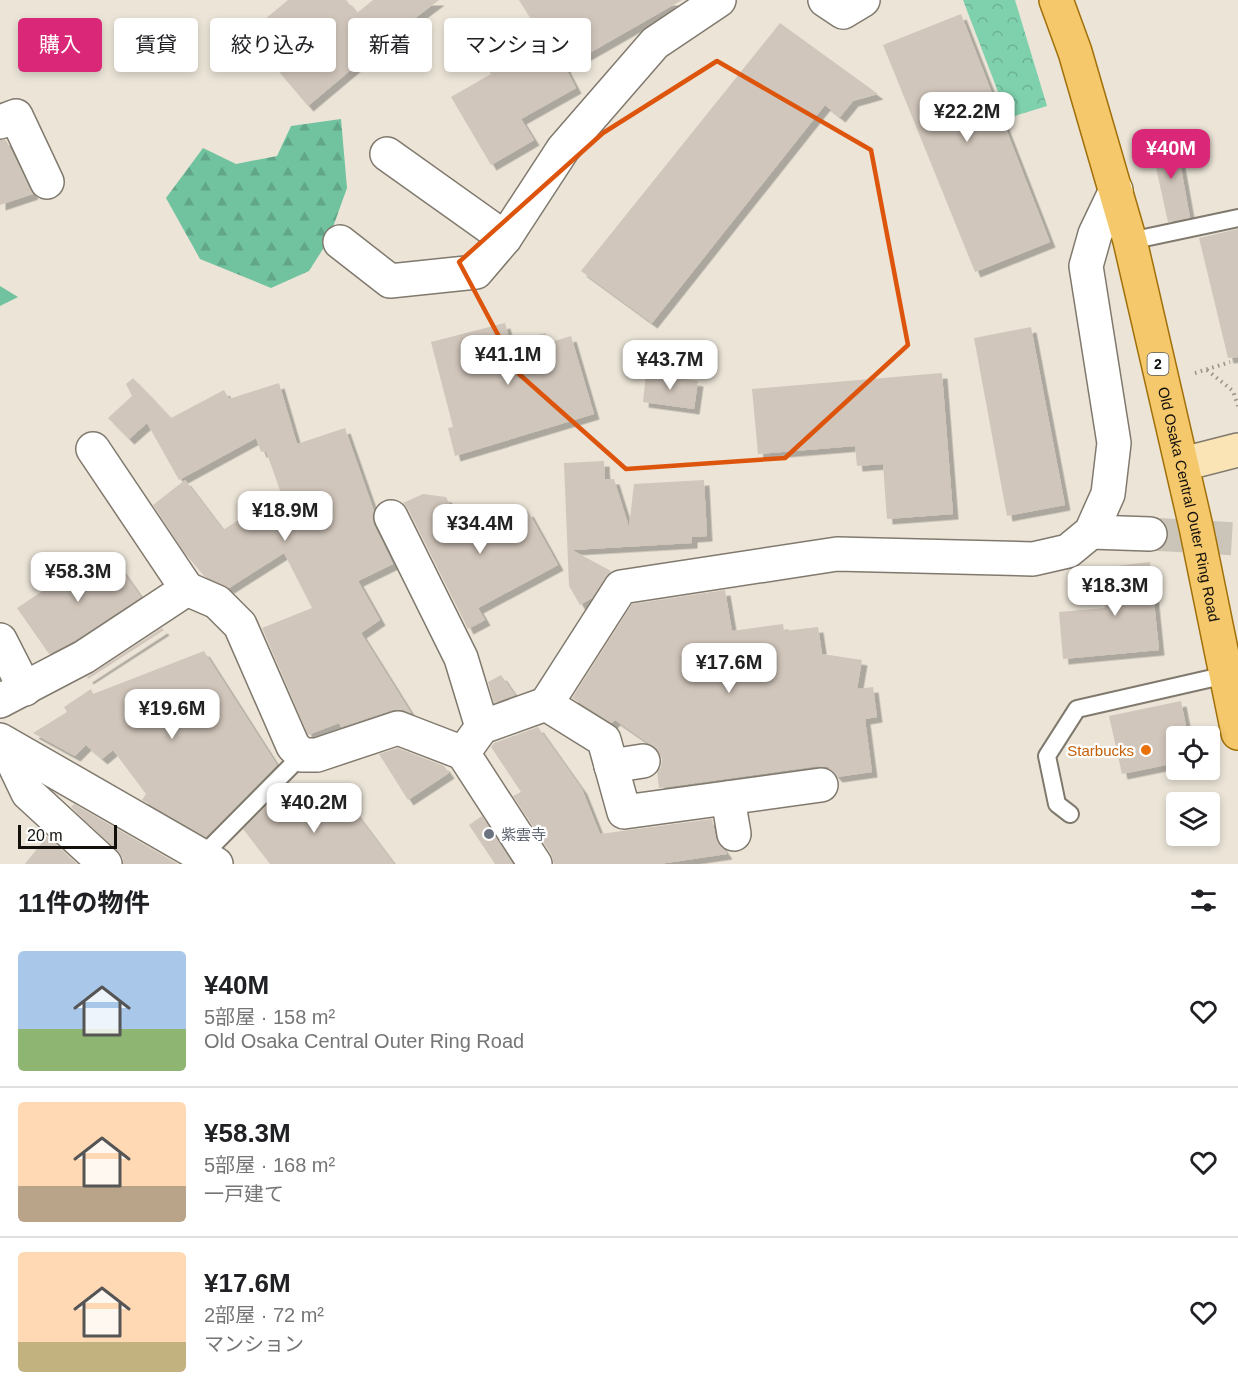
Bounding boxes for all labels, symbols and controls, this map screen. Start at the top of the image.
chip: 購入 [18,18,102,72]
chip: 賃貸 [114,18,198,72]
chip: 絞り込み [210,18,336,72]
chip: 新着 [348,18,432,72]
chip: マンション [444,18,591,72]
pin: ¥22.2M [918,92,1016,143]
text: ¥22.2M [934,100,1000,122]
pin: ¥40M [1135,129,1207,180]
text: ¥40M [1146,137,1196,159]
pin: ¥41.1M [459,335,557,386]
pin: ¥43.7M [621,340,719,391]
text: ¥41.1M [475,343,541,365]
text: ¥43.7M [637,348,703,370]
road number: 2 [1148,353,1168,375]
street label: Old Osaka Central Outer Ring Road [1155,385,1224,623]
pin: ¥18.9M [236,491,334,542]
text: ¥18.9M [252,499,318,521]
pin: ¥34.4M [431,504,529,555]
text: ¥34.4M [447,512,513,534]
pin: ¥58.3M [29,552,127,603]
text: ¥58.3M [45,560,111,582]
pin: ¥18.3M [1066,566,1164,617]
text: ¥18.3M [1082,574,1148,596]
pin: ¥17.6M [680,643,778,694]
text: ¥17.6M [696,651,762,673]
pin: ¥19.6M [123,689,221,740]
text: ¥19.6M [139,697,205,719]
map controls [1166,726,1220,846]
button: locate [1166,726,1220,780]
place label: Starbucks [1067,742,1134,759]
marker: Starbucks [1139,743,1153,757]
pin: ¥40.2M [265,783,363,834]
text: ¥40.2M [281,791,347,813]
button: layers [1166,792,1220,846]
scale bar [18,822,117,850]
place label: 紫雲寺 [501,826,546,843]
text: 20 m [27,827,63,844]
marker: 紫雲寺 [482,827,496,841]
icon: filters [1187,884,1220,917]
text: 11件の物件 [18,888,150,918]
text: ¥40M [204,970,269,1000]
icon: home [66,975,138,1047]
icon: heart [1187,995,1220,1028]
text: 5部屋 · 158 m² [204,1006,335,1028]
text: Old Osaka Central Outer Ring Road [204,1030,524,1052]
text: ¥58.3M [204,1118,291,1148]
icon: home [66,1126,138,1198]
icon: heart [1187,1146,1220,1179]
text: 5部屋 · 168 m² [204,1154,335,1176]
text: 一戸建て [204,1183,284,1205]
text: ¥17.6M [204,1268,291,1298]
icon: home [66,1276,138,1348]
icon: heart [1187,1296,1220,1329]
text: 2部屋 · 72 m² [204,1304,324,1326]
text: マンション [204,1333,304,1355]

